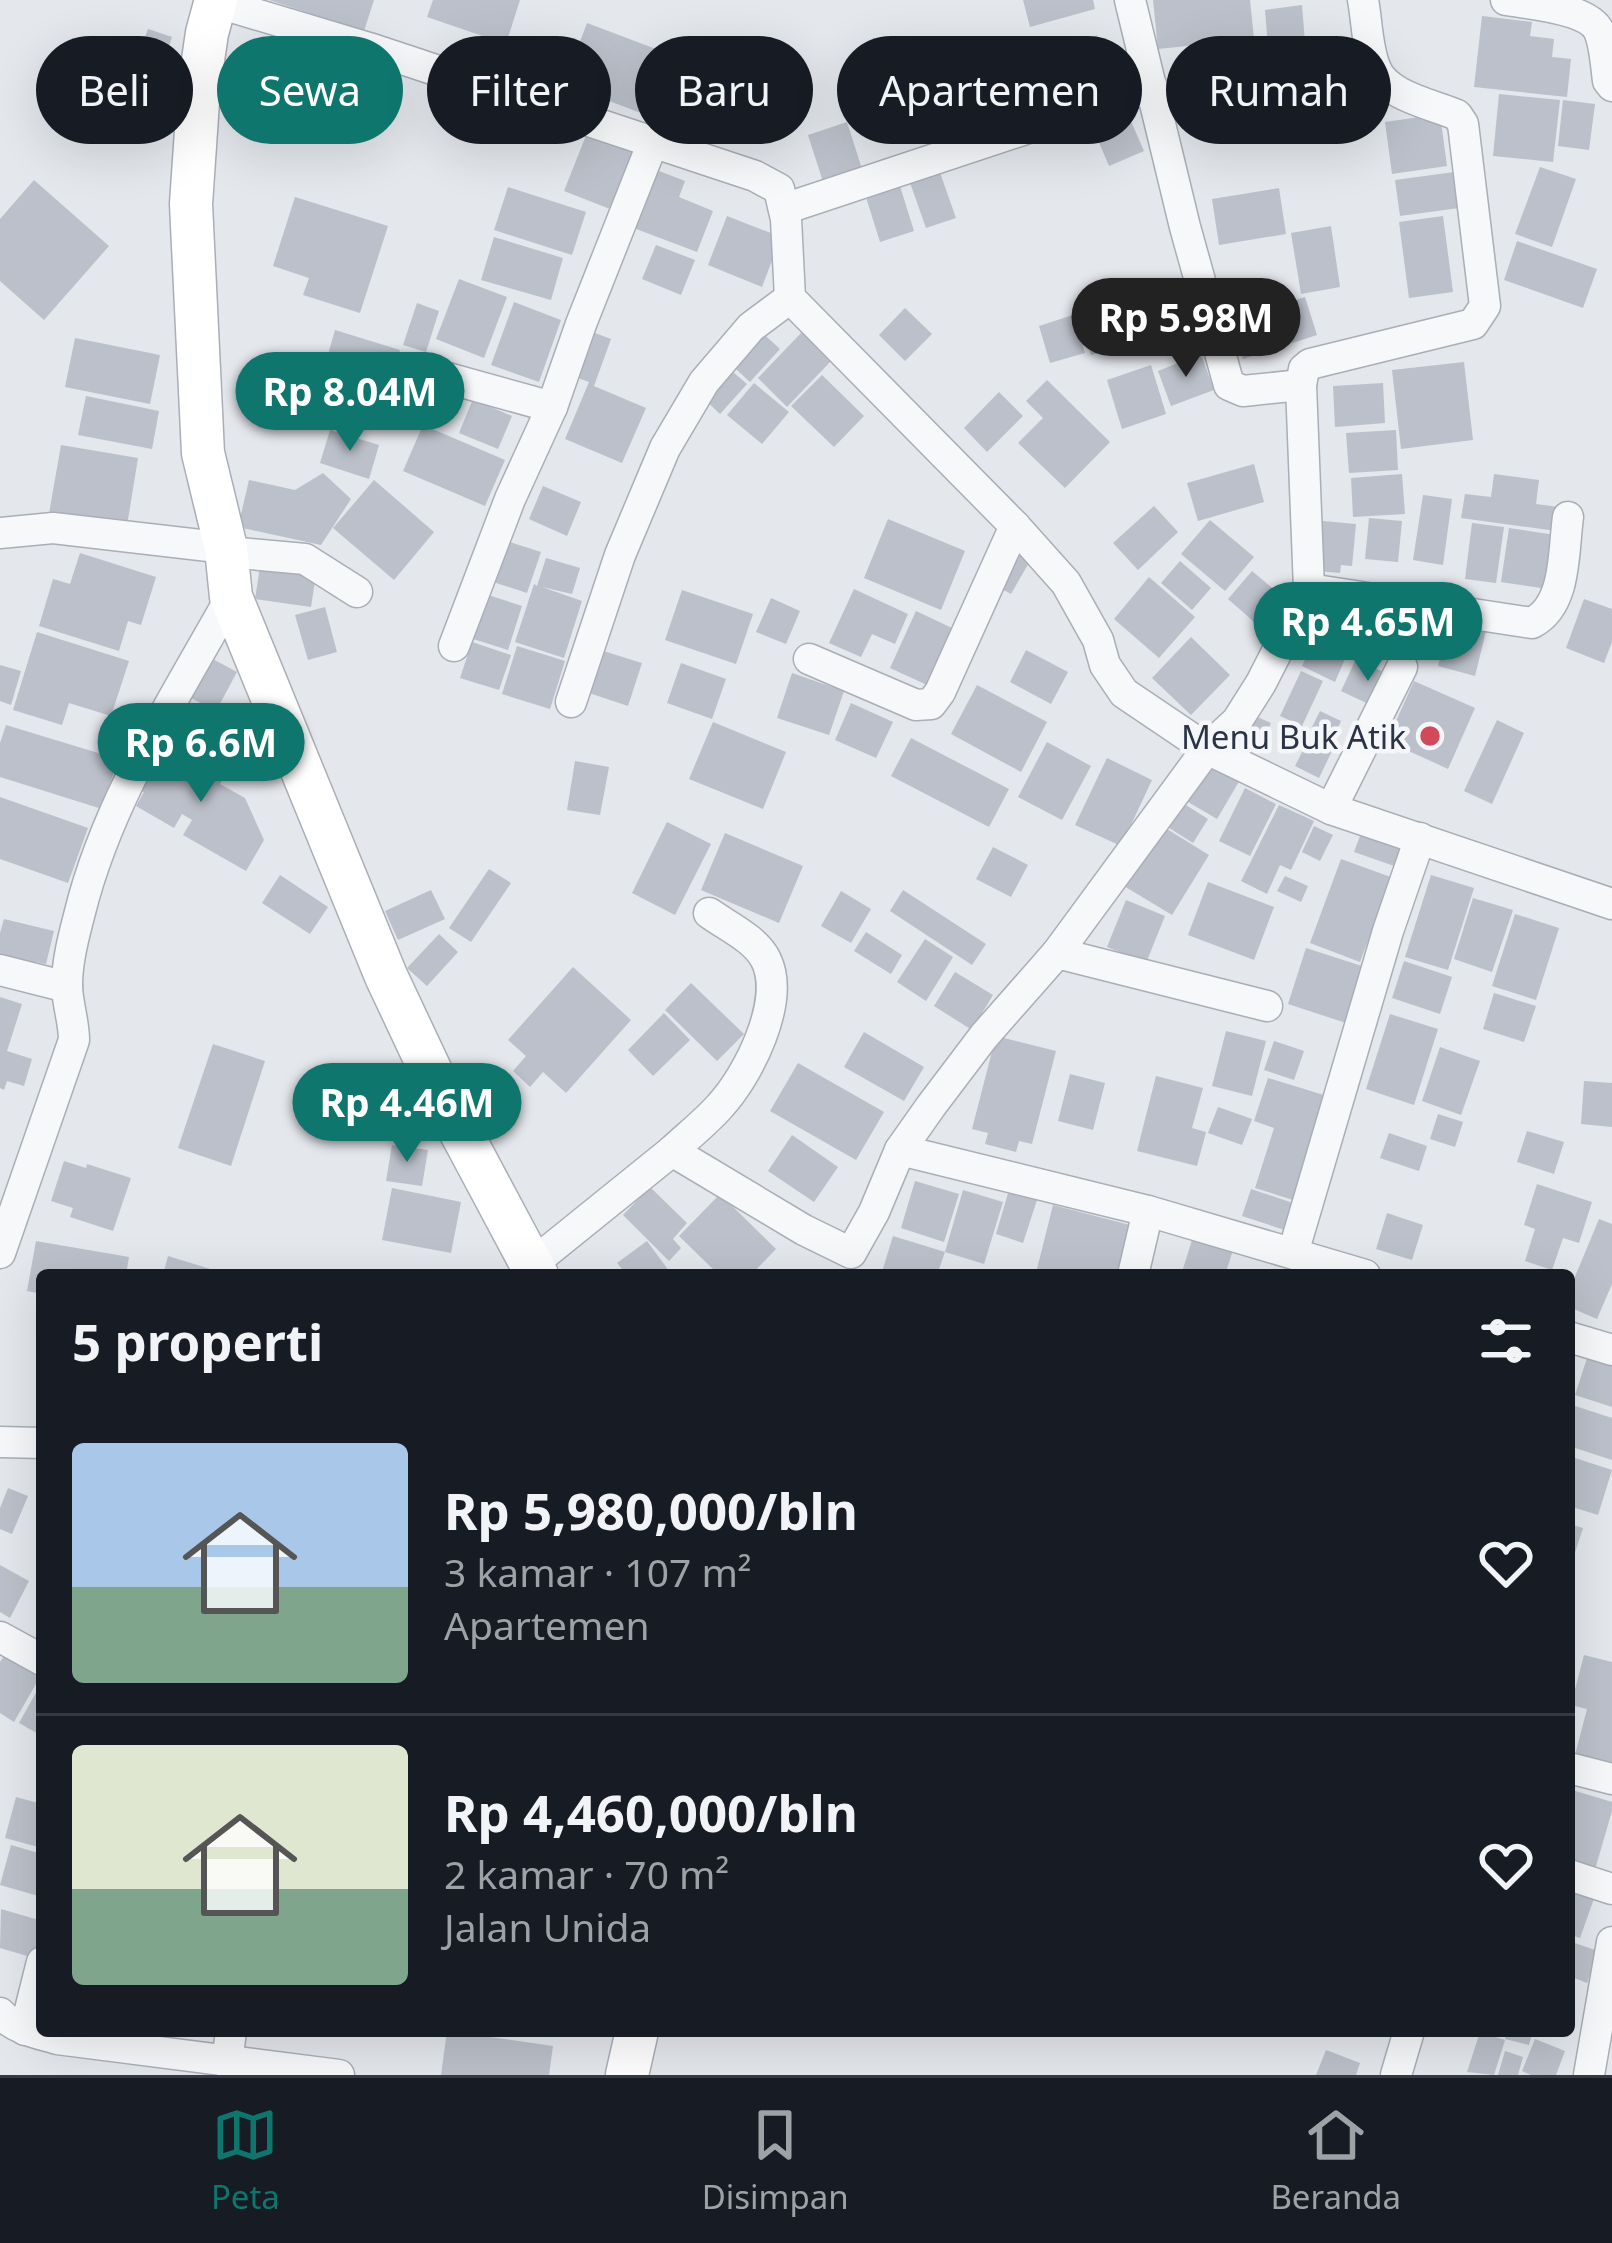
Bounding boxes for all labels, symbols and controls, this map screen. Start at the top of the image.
chip: Beli [36,36,193,144]
chip: Sewa [217,36,403,144]
chip: Filter [427,36,611,144]
chip: Baru [635,36,813,144]
chip: Apartemen [837,36,1142,144]
chip: Rumah [1166,36,1391,144]
pin: Rp 5.98M [1062,278,1310,380]
text: Rp 5.98M [1098,290,1274,343]
pin: Rp 8.04M [226,352,474,454]
text: Rp 8.04M [262,364,438,417]
pin: Rp 4.65M [1244,582,1492,684]
text: Rp 4.65M [1280,594,1456,647]
pin: Rp 6.6M [90,703,312,805]
place label: Menu Buk Atik [1181,714,1406,759]
text: Rp 6.6M [125,715,277,768]
marker: Menu Buk Atik [1417,723,1443,749]
pin: Rp 4.46M [283,1063,531,1165]
text: Rp 4.46M [319,1075,495,1128]
text: 5 properti [72,1306,323,1376]
icon: filters [1473,1308,1539,1374]
text: Rp 5,980,000/bln [444,1475,858,1545]
icon: home [168,1491,312,1635]
icon: heart [1473,1530,1539,1596]
text: 3 kamar · 107 m² [444,1545,752,1598]
text: Apartemen [444,1598,650,1651]
text: Rp 4,460,000/bln [444,1777,858,1847]
icon: home [168,1793,312,1937]
icon: heart [1473,1832,1539,1898]
text: 2 kamar · 70 m² [444,1847,729,1900]
text: Jalan Unida [444,1900,651,1953]
tab: Peta [211,2102,280,2219]
tab: Disimpan [702,2102,849,2219]
tab: Beranda [1270,2102,1401,2219]

